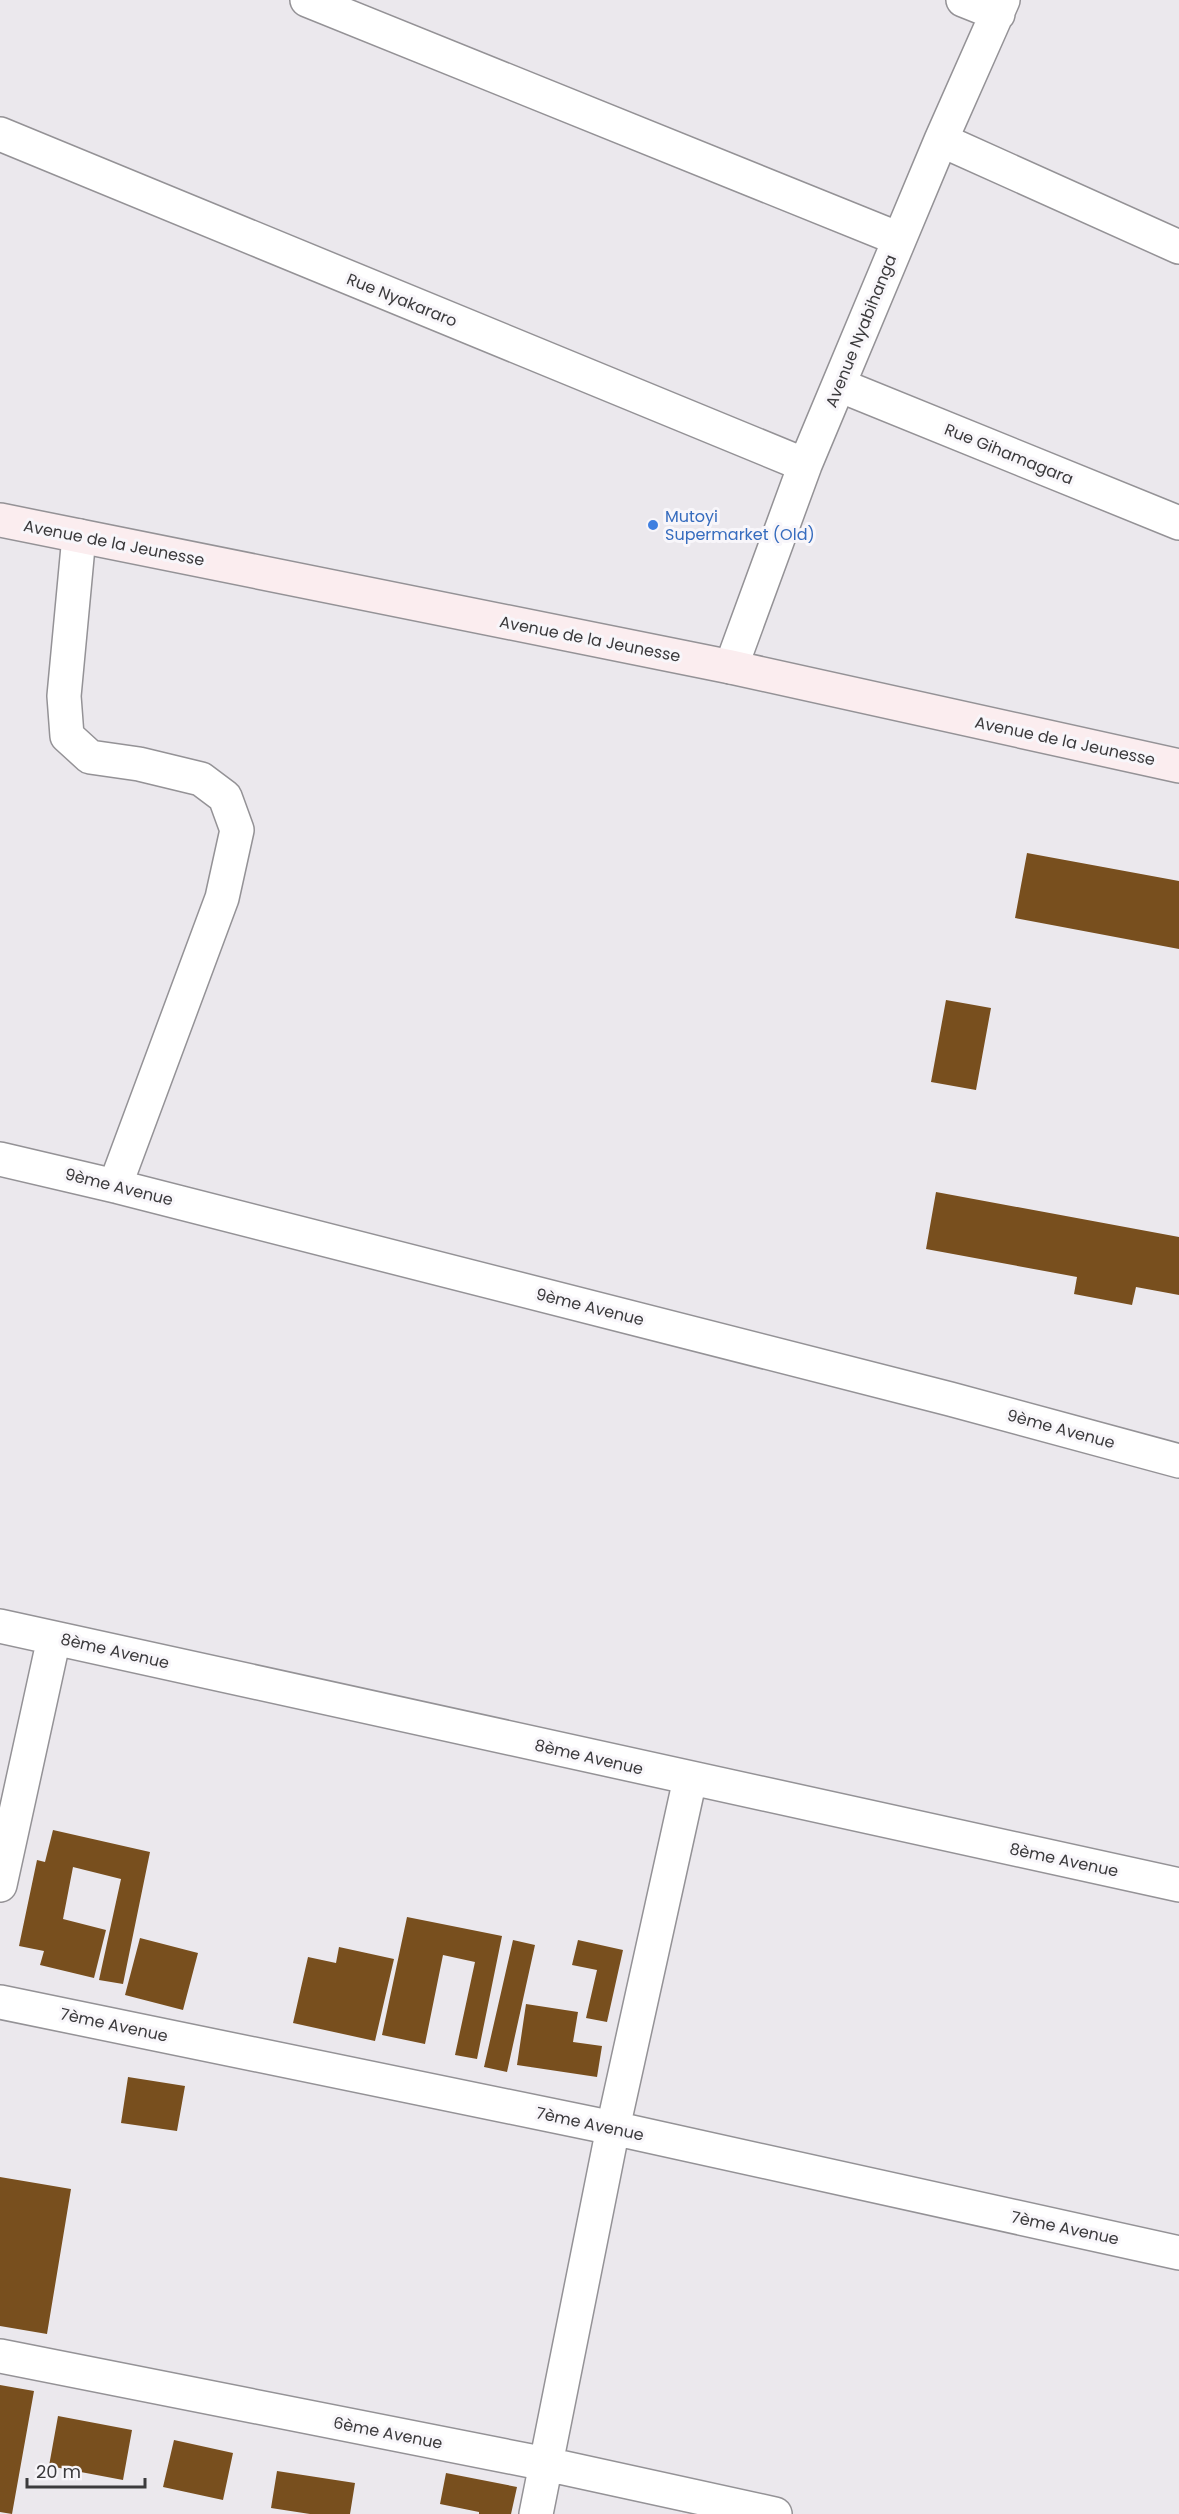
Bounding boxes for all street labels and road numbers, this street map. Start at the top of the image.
street label: Avenue Nyabihanga [820,251,902,411]
street label: Rue Nyakararo [343,267,461,333]
street label: Rue Gihamagara [941,418,1077,490]
street label: Avenue de la Jeunesse [22,514,206,572]
street label: Avenue de la Jeunesse [498,610,682,668]
street label: Avenue de la Jeunesse [973,711,1157,771]
street label: 9ème Avenue [62,1162,176,1212]
street label: 9ème Avenue [533,1282,647,1332]
street label: 9ème Avenue [1005,1404,1118,1454]
street label: 8ème Avenue [58,1627,172,1675]
street label: 8ème Avenue [532,1733,646,1781]
street label: 8ème Avenue [1007,1837,1121,1883]
street label: 7ème Avenue [58,2002,170,2048]
street label: 7ème Avenue [534,2101,646,2147]
street label: 7ème Avenue [1009,2205,1121,2251]
street label: 6ème Avenue [331,2411,445,2455]

